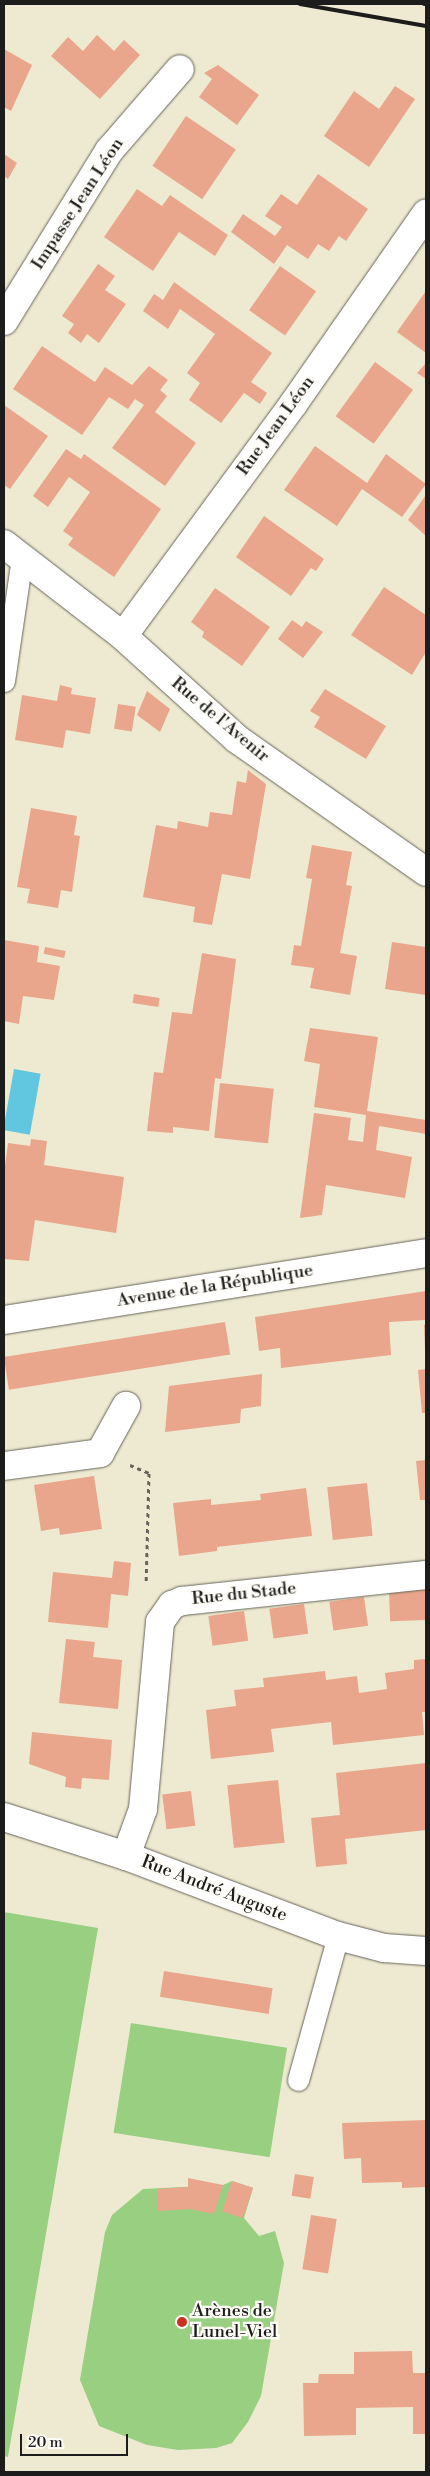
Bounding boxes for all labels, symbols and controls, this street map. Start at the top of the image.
street label: Impasse Jean Léon [27,134,129,274]
street label: Rue Jean Léon [233,372,319,480]
street label: Rue de l'Avenir [166,673,274,767]
street label: Avenue de la République [115,1260,315,1312]
street label: Rue du Stade [191,1578,297,1610]
street label: Rue André Auguste [138,1851,290,1927]
place label: Arènes de Lunel-Viel [192,2301,277,2344]
marker: Arènes de Lunel-Viel [176,2316,188,2328]
scale bar [22,2424,130,2456]
text: 20 m [28,2433,63,2452]

